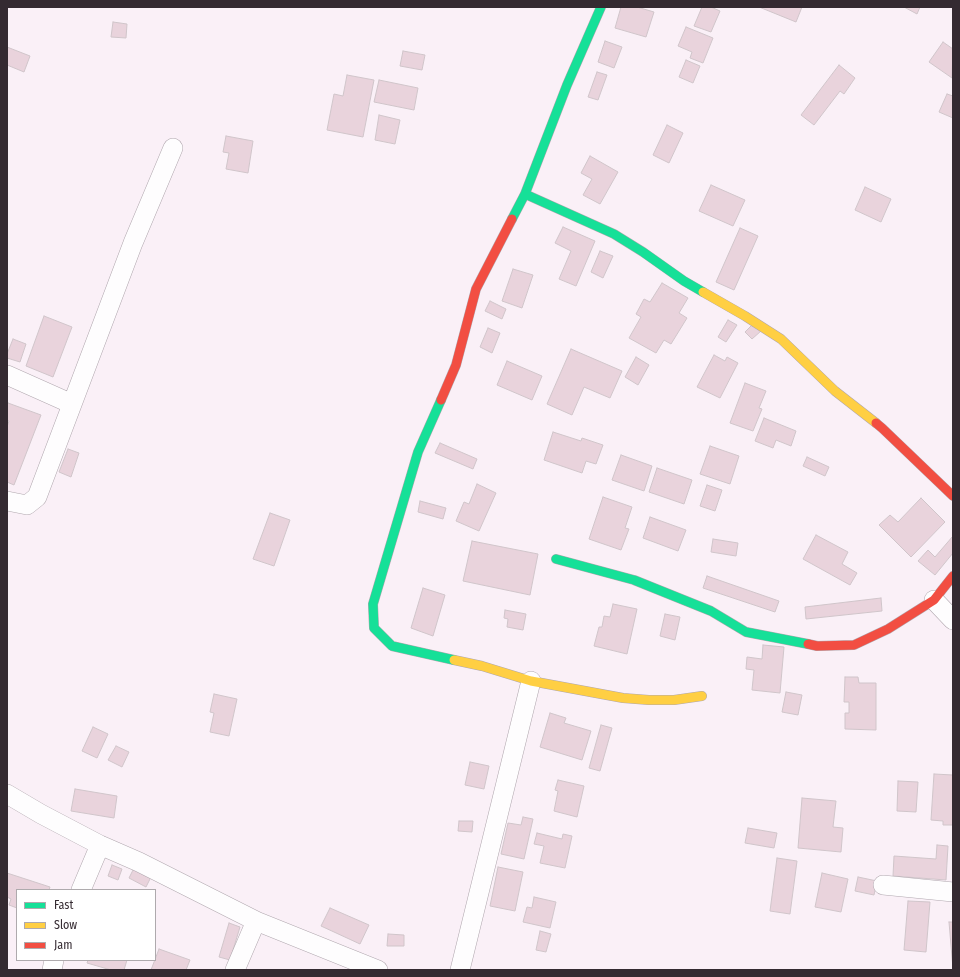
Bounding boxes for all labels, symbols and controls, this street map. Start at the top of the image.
legend [16,889,156,961]
text: Fast [54,898,73,912]
text: Slow [54,918,77,932]
text: Jam [54,938,72,952]

